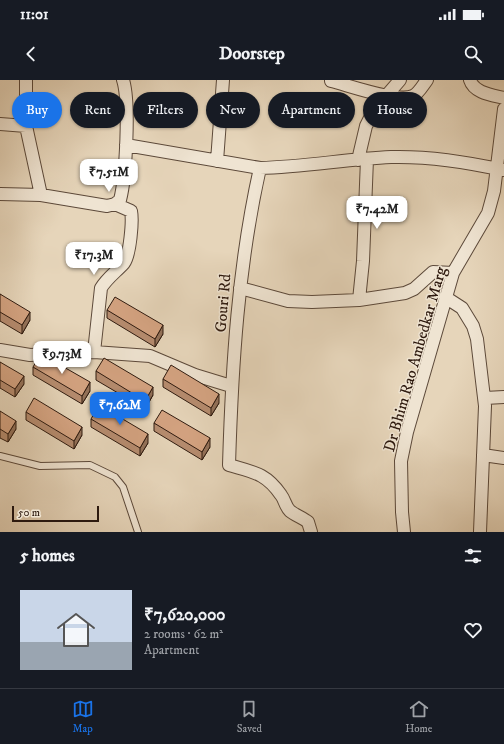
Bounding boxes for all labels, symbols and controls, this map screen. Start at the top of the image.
text: 11:01 [20,5,48,24]
icon: back [20,43,42,65]
text: Doorstep [219,43,285,65]
icon: search [462,43,484,65]
chip: Buy [12,92,62,128]
chip: Rent [70,92,125,128]
chip: Filters [133,92,198,128]
chip: New [206,92,260,128]
chip: Apartment [268,92,355,128]
chip: House [363,92,427,128]
pin: ₹7.51M [76,159,142,193]
text: ₹7.51M [89,164,129,180]
pin: ₹7.42M [344,196,410,230]
text: ₹7.42M [355,201,399,217]
pin: ₹17.3M [61,242,127,276]
text: ₹17.3M [75,247,113,263]
street label: Dr Bhim Rao Ambedkar Marg [379,264,451,454]
street label: Gouri Rd [210,273,236,333]
pin: ₹9.73M [29,341,95,375]
text: ₹9.73M [42,346,82,362]
pin: ₹7.62M [87,392,153,426]
text: ₹7.62M [99,397,141,413]
scale bar [12,504,99,523]
text: 50 m [18,506,40,520]
text: 5 homes [20,545,75,567]
icon: filters [462,545,484,567]
text: ₹7,620,000 [144,604,226,626]
icon: home [52,606,100,654]
icon: heart [462,619,484,641]
text: 2 rooms · 62 m² [144,626,223,642]
text: Apartment [144,642,199,658]
tab: Map [72,698,94,736]
tab: Saved [237,698,262,736]
tab: Home [405,698,432,736]

